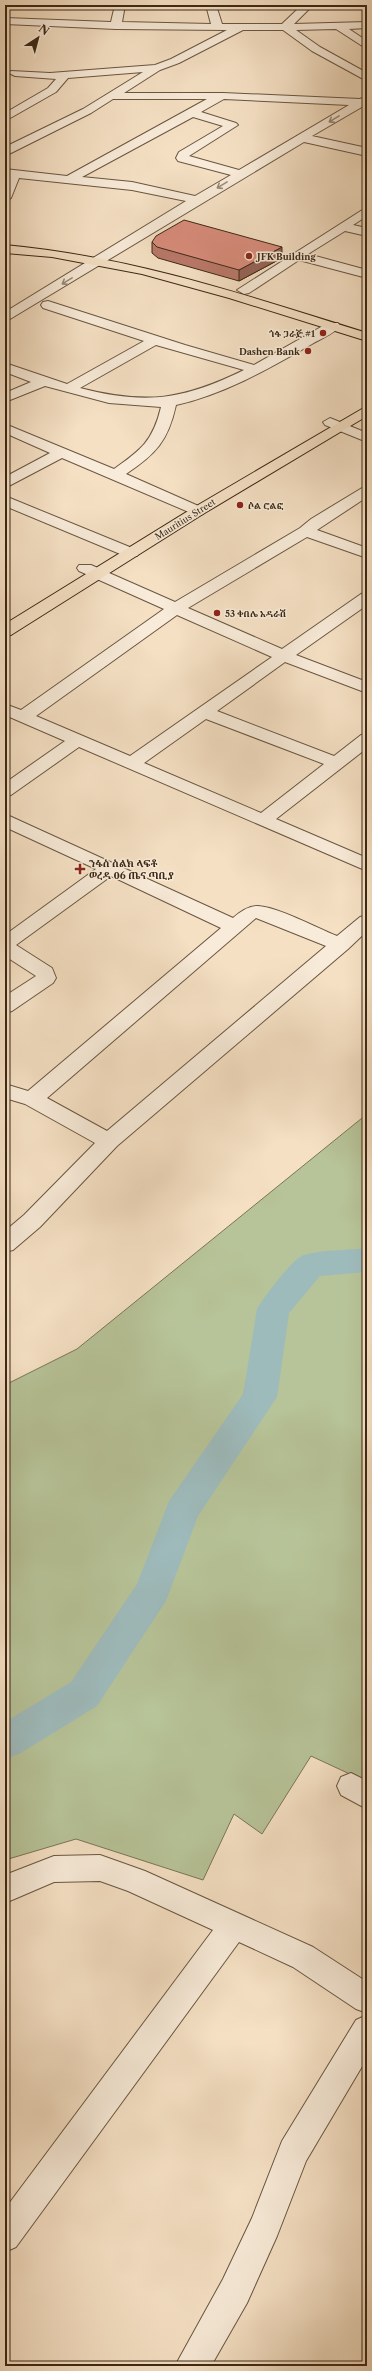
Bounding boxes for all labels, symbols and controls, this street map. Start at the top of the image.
north arrow [18,18,58,58]
text: N [36,21,52,39]
one-way arrow [328,116,340,124]
one-way arrow [216,182,228,190]
marker: JFK Building [244,251,254,261]
place label: JFK Building [255,251,316,262]
one-way arrow [61,278,73,286]
place label: ጎፋ ጋራጅ #1 [269,328,315,339]
marker: ጎፋ ጋራጅ #1 [318,328,328,338]
place label: Dashen Bank [239,346,301,357]
marker: Dashen Bank [303,346,313,356]
street label: Mauritius Street [153,496,218,542]
marker: ሶል ሮልፎ [235,500,245,510]
place label: ሶል ሮልፎ [248,500,284,511]
marker: 53 ቀበሌ አዳራሽ [212,608,222,618]
place label: 53 ቀበሌ አዳራሽ [225,608,286,619]
place label: ንፋስ ስልክ ላፍቶ ወረዳ 06 ጤና ጣቢያ [89,857,174,882]
marker: ንፋስ ስልክ ላፍቶ ወረዳ 06 ጤና ጣቢያ [74,863,86,875]

